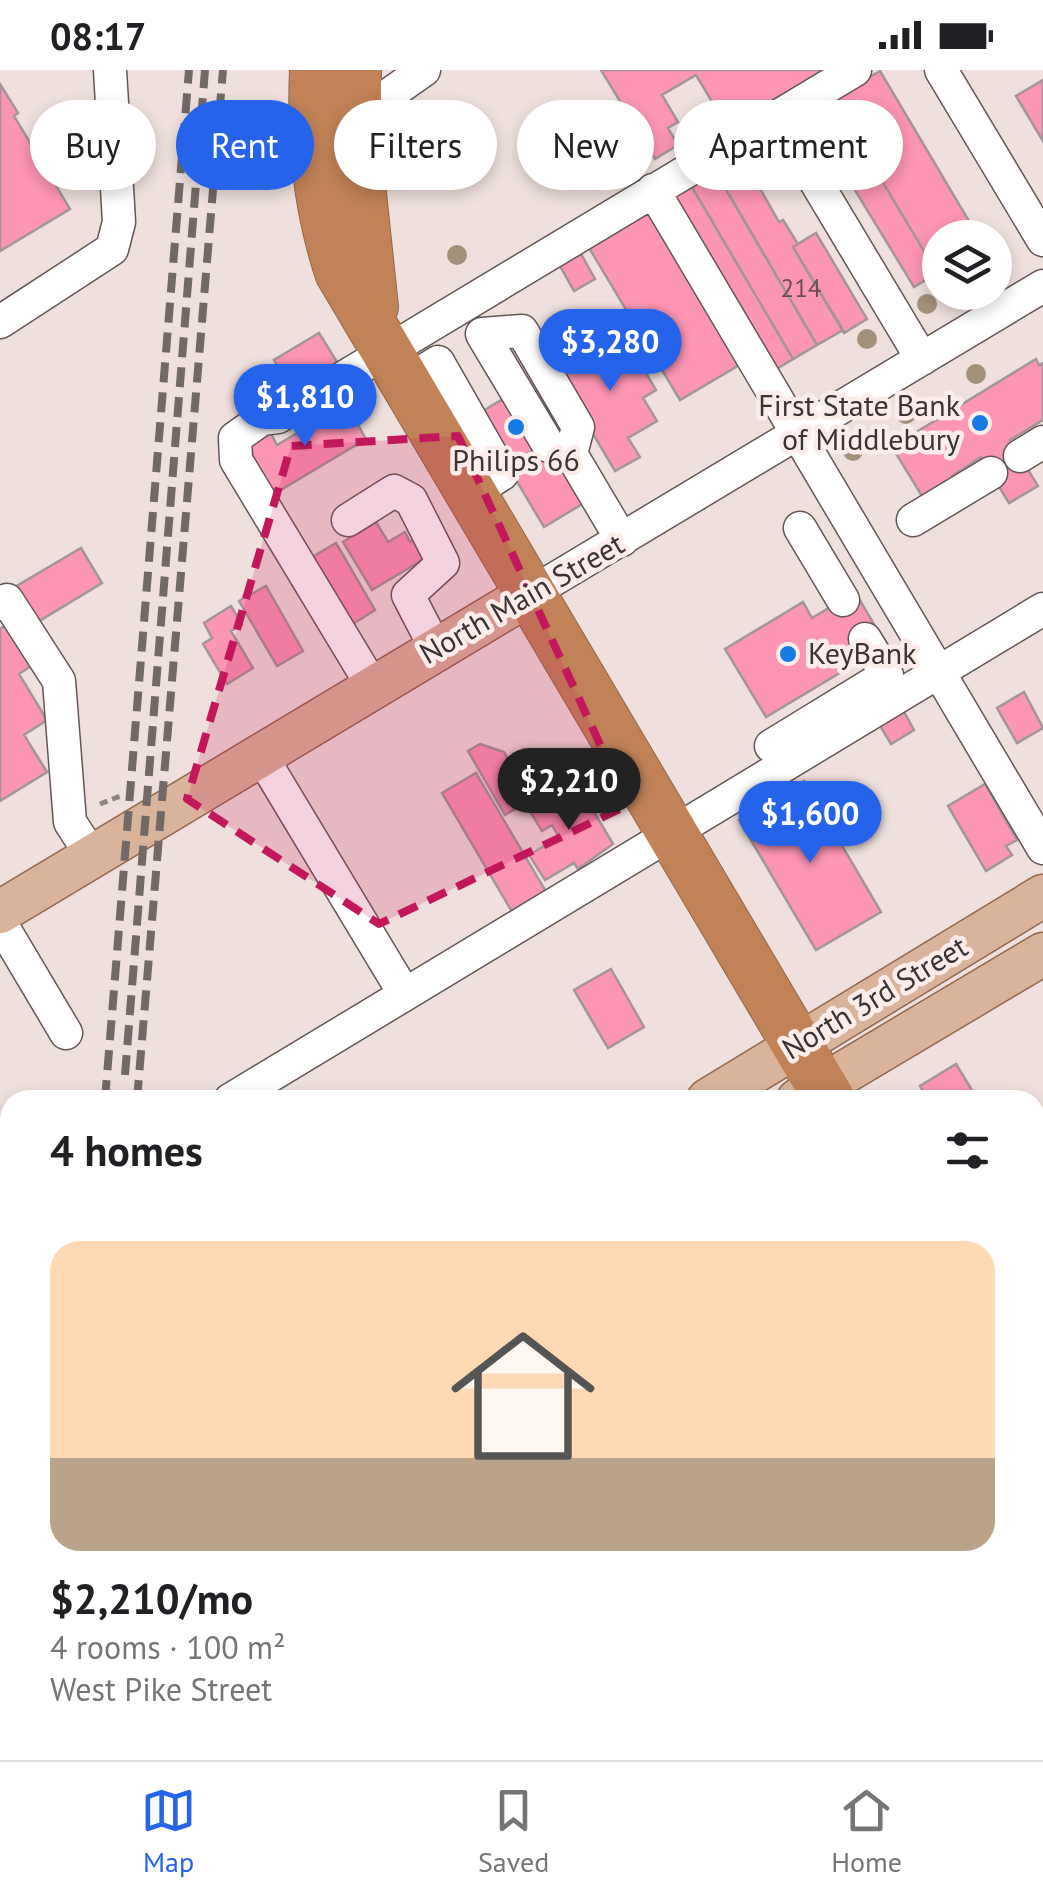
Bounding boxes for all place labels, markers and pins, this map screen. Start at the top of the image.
pin: $3,280 [529,309,691,394]
pin: $1,810 [224,364,386,449]
place label: First State Bank of Middlebury [758,385,961,458]
marker: First State Bank of Middlebury [969,412,991,434]
marker: Philips 66 [505,416,527,438]
place label: Philips 66 [452,440,580,479]
place label: KeyBank [808,633,917,672]
marker: KeyBank [777,643,799,665]
pin: $2,210 [488,748,650,833]
pin: $1,600 [729,781,891,866]

